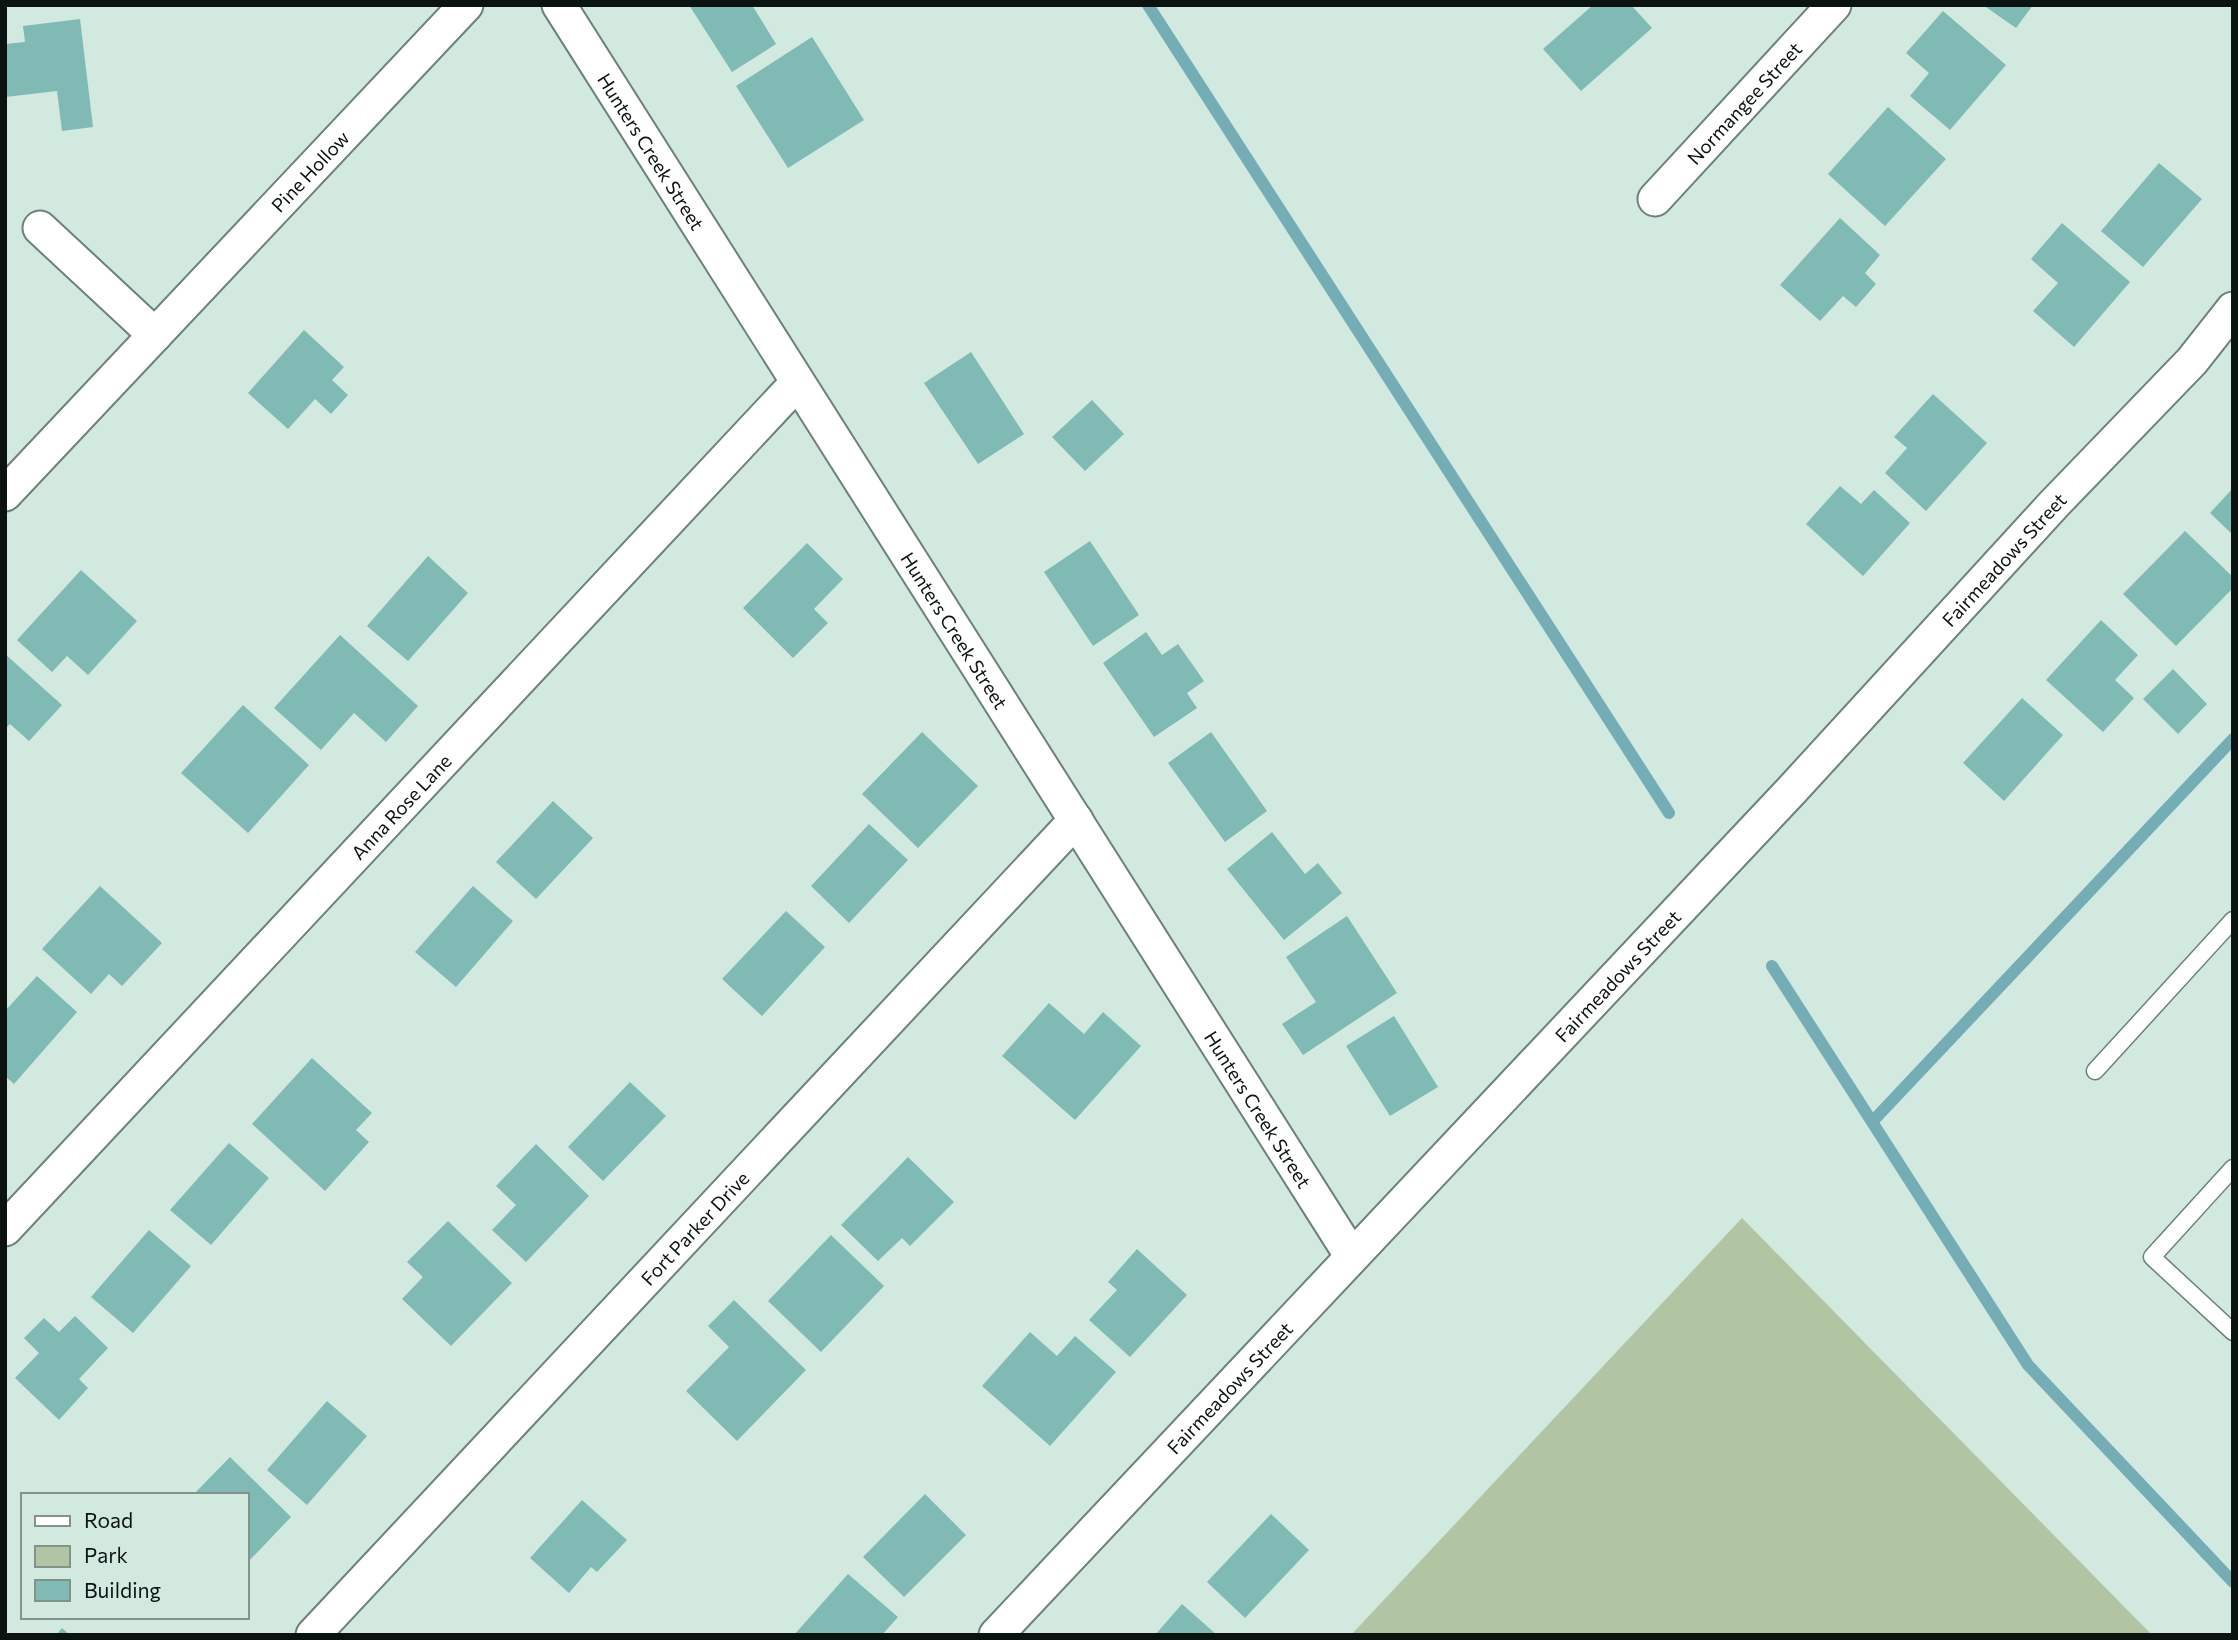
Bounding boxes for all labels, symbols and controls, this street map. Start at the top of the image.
street label: Normangee Street [1682,37,1806,169]
street label: Hunters Creek Street [593,69,710,234]
street label: Pine Hollow [266,126,353,216]
street label: Fairmeadows Street [1937,488,2070,631]
street label: Hunters Creek Street [897,547,1013,713]
street label: Anna Rose Lane [346,749,456,864]
street label: Fairmeadows Street [1550,905,1685,1046]
street label: Hunters Creek Street [1200,1026,1317,1192]
street label: Fort Parker Drive [636,1166,753,1289]
street label: Fairmeadows Street [1162,1317,1297,1458]
legend [21,1493,248,1619]
text: Road [84,1507,133,1532]
text: Park [84,1542,128,1567]
text: Building [84,1577,161,1602]

